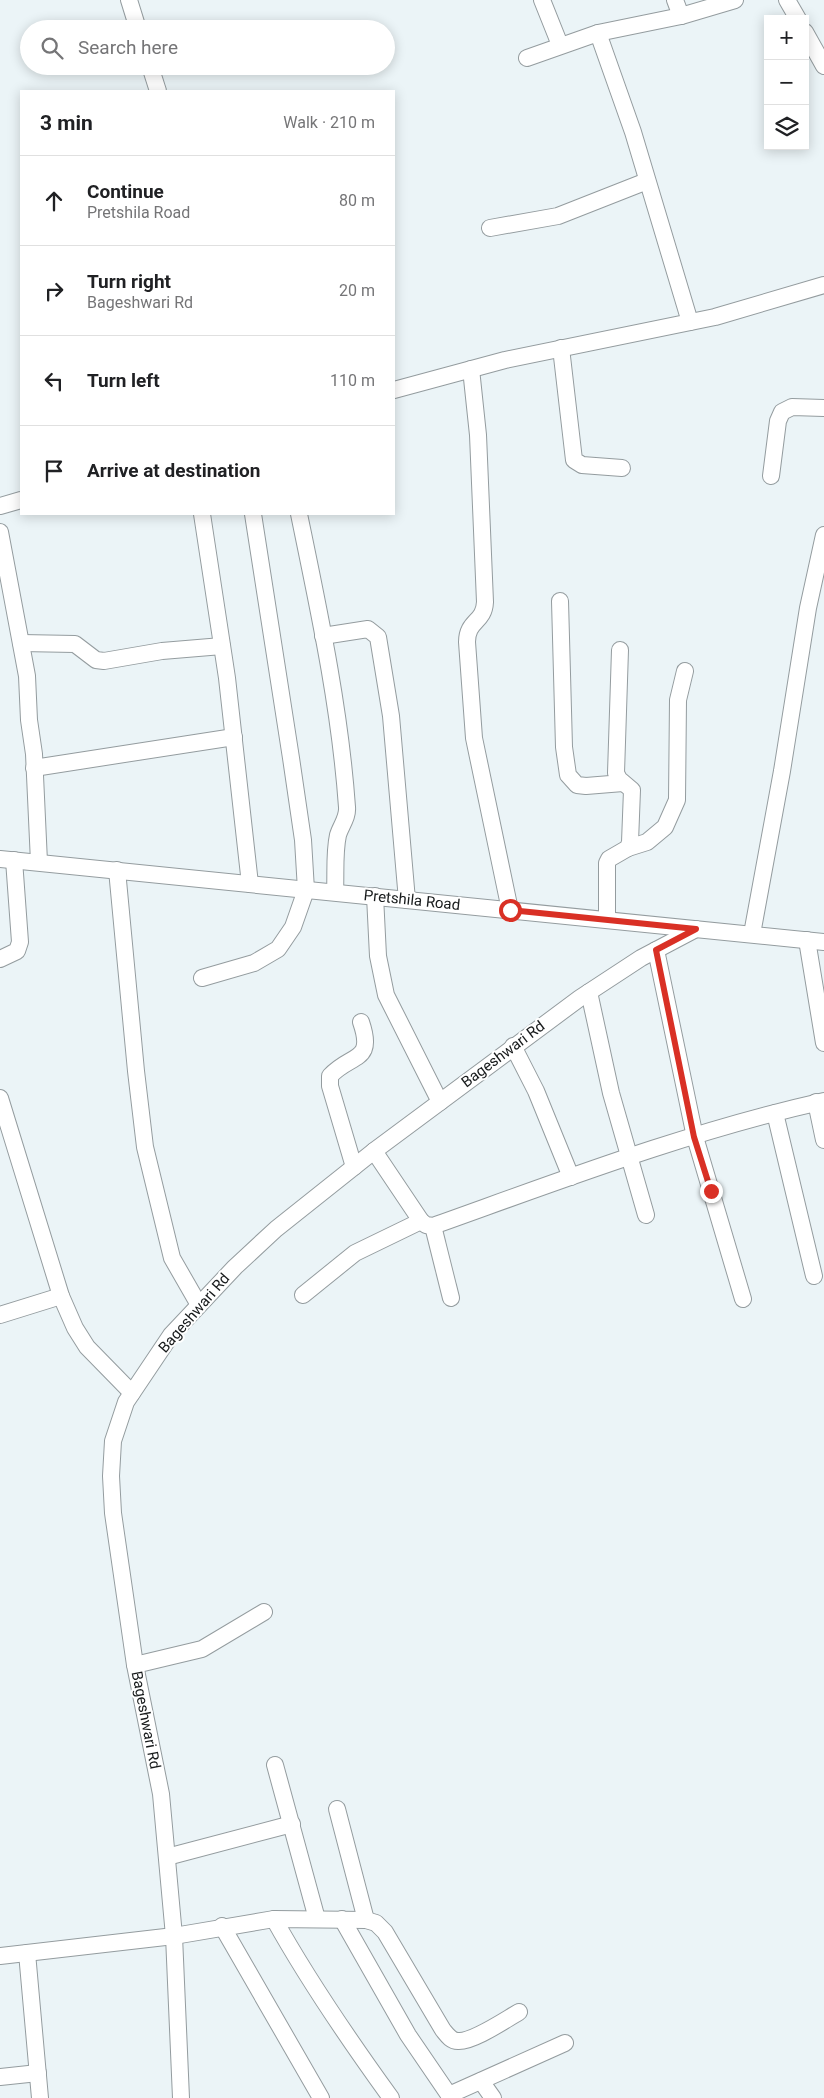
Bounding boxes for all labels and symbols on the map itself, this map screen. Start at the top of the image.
street label: Pretshila Road [363,886,461,914]
route start [499,899,522,922]
street label: Bageshwari Rd [458,1017,548,1091]
route end [700,1180,723,1203]
street label: Bageshwari Rd [155,1270,233,1356]
street label: Bageshwari Rd [128,1669,164,1771]

